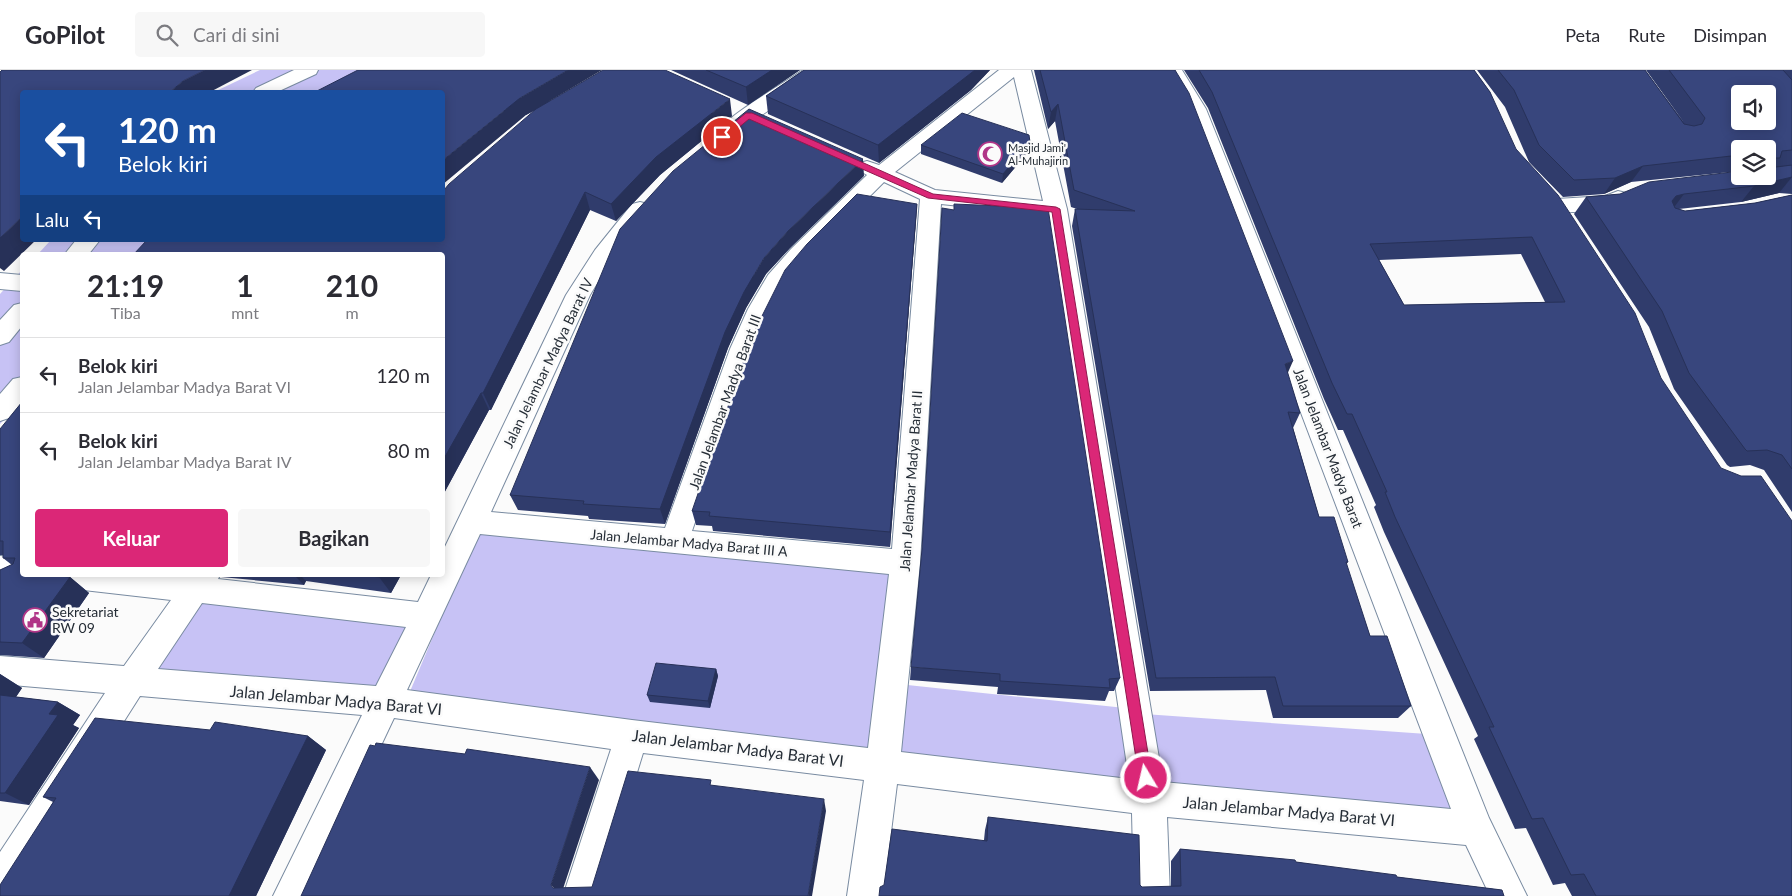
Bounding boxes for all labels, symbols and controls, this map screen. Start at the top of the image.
search box [135,12,485,57]
text: GoPilot [25,20,105,49]
icon: search [153,21,181,49]
text: Cari di sini [193,23,280,46]
text: Peta [1565,24,1600,46]
text: Rute [1628,24,1665,46]
text: Disimpan [1693,24,1767,46]
map controls [1731,85,1776,185]
button: sound [1731,85,1776,130]
text: 120 m [118,108,217,150]
icon: left [35,110,100,175]
pin [701,116,743,158]
icon: arrive [708,123,736,151]
button: layers [1731,140,1776,185]
mosque icon: Masjid Jami' Al-Muhajirin [977,141,1003,167]
place label: Masjid Jami' Al-Muhajirin [1008,141,1068,167]
text: Belok kiri [118,150,208,177]
icon: left [79,205,107,233]
text: Lalu [35,208,69,231]
text: 21:19 [87,267,164,303]
text: 1 [236,267,254,303]
text: 210 [326,267,378,303]
street label: Jalan Jelambar Madya Barat IV [499,275,596,450]
text: Tiba [111,303,141,322]
text: mnt [231,303,259,322]
text: m [345,303,359,322]
street label: Jalan Jelambar Madya Barat III [685,312,764,492]
text: Belok kiri [78,354,158,377]
icon: left [35,361,63,389]
text: 120 m [376,364,430,387]
street label: Jalan Jelambar Madya Barat [1290,365,1367,530]
text: Jalan Jelambar Madya Barat VI [78,377,291,396]
street label: Jalan Jelambar Madya Barat II [896,390,925,572]
text: Belok kiri [78,429,158,452]
icon: left [35,436,63,464]
text: 80 m [387,439,430,462]
text: Jalan Jelambar Madya Barat IV [78,452,292,471]
button: Keluar [35,509,228,567]
button: Bagikan [238,509,430,567]
street label: Jalan Jelambar Madya Barat III A [590,525,789,560]
place label: Sekretariat RW 09 [52,603,119,636]
public building icon: Sekretariat RW 09 [22,607,48,633]
street label: Jalan Jelambar Madya Barat VI [229,681,443,718]
street label: Jalan Jelambar Madya Barat VI [631,725,845,770]
position arrow [1119,751,1171,803]
street label: Jalan Jelambar Madya Barat VI [1182,792,1396,829]

